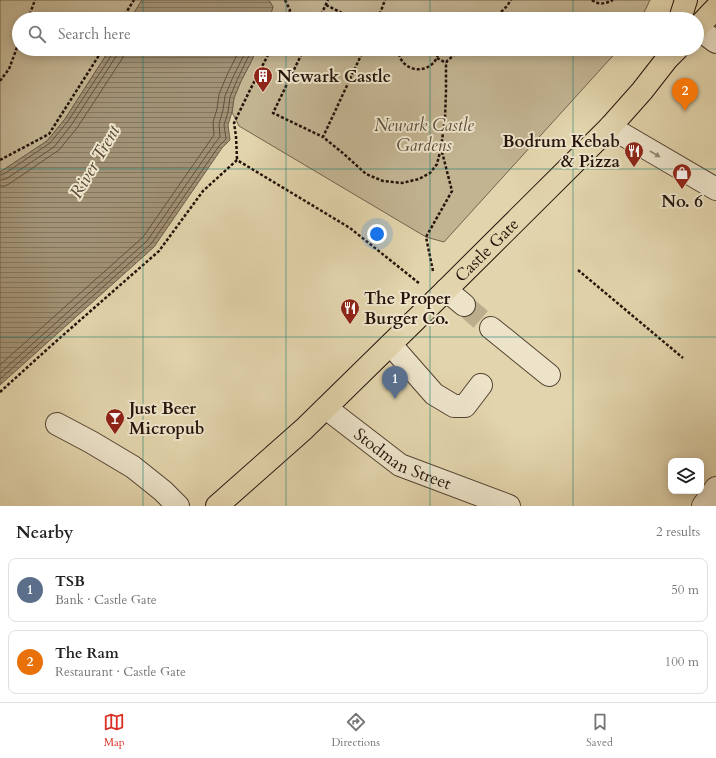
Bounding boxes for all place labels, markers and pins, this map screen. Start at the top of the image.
building icon: Newark Castle [252,65,274,93]
place label: Newark Castle [277,65,391,88]
pin: 2 [672,78,698,111]
place label: Bodrum Kebab & Pizza [502,130,621,173]
restaurant icon: Bodrum Kebab & Pizza [623,140,645,168]
shop icon: No. 6 [671,162,693,190]
place label: No. 6 [661,190,703,213]
place label: The Proper Burger Co. [364,287,450,330]
restaurant icon: The Proper Burger Co. [339,297,361,325]
pin: 1 [382,366,408,399]
place label: Just Beer Micropub [126,397,205,440]
bar icon: Just Beer Micropub [104,407,126,435]

